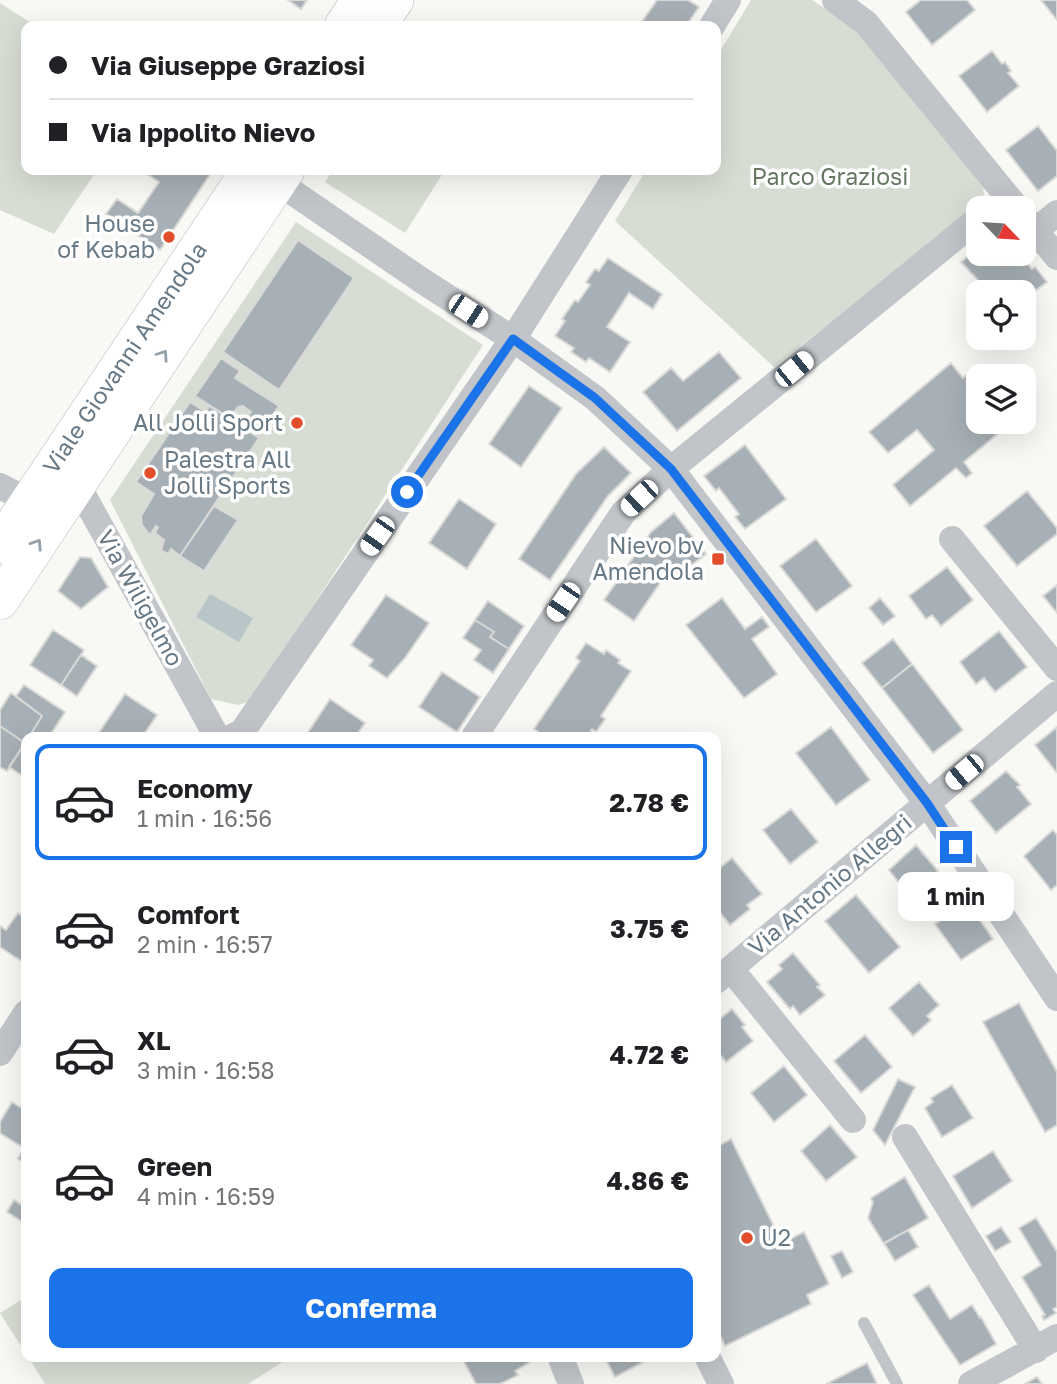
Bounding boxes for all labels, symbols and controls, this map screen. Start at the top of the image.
text: Via Giuseppe Graziosi [91,50,365,81]
text: Via Ippolito Nievo [91,117,315,148]
park label: Parco Graziosi [752,162,908,190]
north arrow [966,196,1036,266]
map controls [966,196,1036,434]
place label: House of Kebab [57,209,155,263]
marker: House of Kebab [161,229,177,245]
street label: Viale Giovanni Amendola [36,236,212,479]
button: locate [966,280,1036,350]
car [445,291,492,331]
car [772,348,817,390]
one-way arrow [155,349,168,362]
button: layers [966,364,1036,434]
place label: All Jolli Sport [133,408,283,436]
marker: All Jolli Sport [289,415,305,431]
place label: Palestra All Jolli Sports [164,445,291,499]
marker: Palestra All Jolli Sports [142,465,158,481]
route start [391,476,423,508]
car [617,476,662,520]
car [357,513,398,559]
street label: Via Wiligelmo [92,525,190,670]
place label: Nievo bv Amendola [592,531,704,585]
one-way arrow [29,539,42,552]
marker: Nievo bv Amendola [710,551,726,567]
car [543,579,584,625]
car [942,750,987,794]
icon: car [53,771,116,834]
text: Economy [137,773,253,804]
text: 2.78 € [609,787,689,818]
text: 1 min · 16:56 [137,804,272,832]
street label: Via Antonio Allegri [742,808,917,961]
route end [940,831,972,863]
callout: 1 min [898,872,1014,920]
text: 1 min [927,882,985,910]
icon: car [53,897,116,960]
text: Comfort [137,899,240,930]
text: 3.75 € [610,913,689,944]
text: 2 min · 16:57 [137,930,273,958]
icon: car [53,1023,116,1086]
text: XL [137,1025,171,1056]
text: 4.72 € [610,1039,689,1070]
text: 3 min · 16:58 [137,1056,275,1084]
icon: car [53,1149,116,1212]
text: Green [137,1151,212,1182]
text: 4.86 € [606,1165,689,1196]
text: 4 min · 16:59 [137,1182,275,1210]
place label: U2 [761,1223,791,1251]
marker: U2 [739,1230,755,1246]
button: Conferma [49,1268,693,1348]

